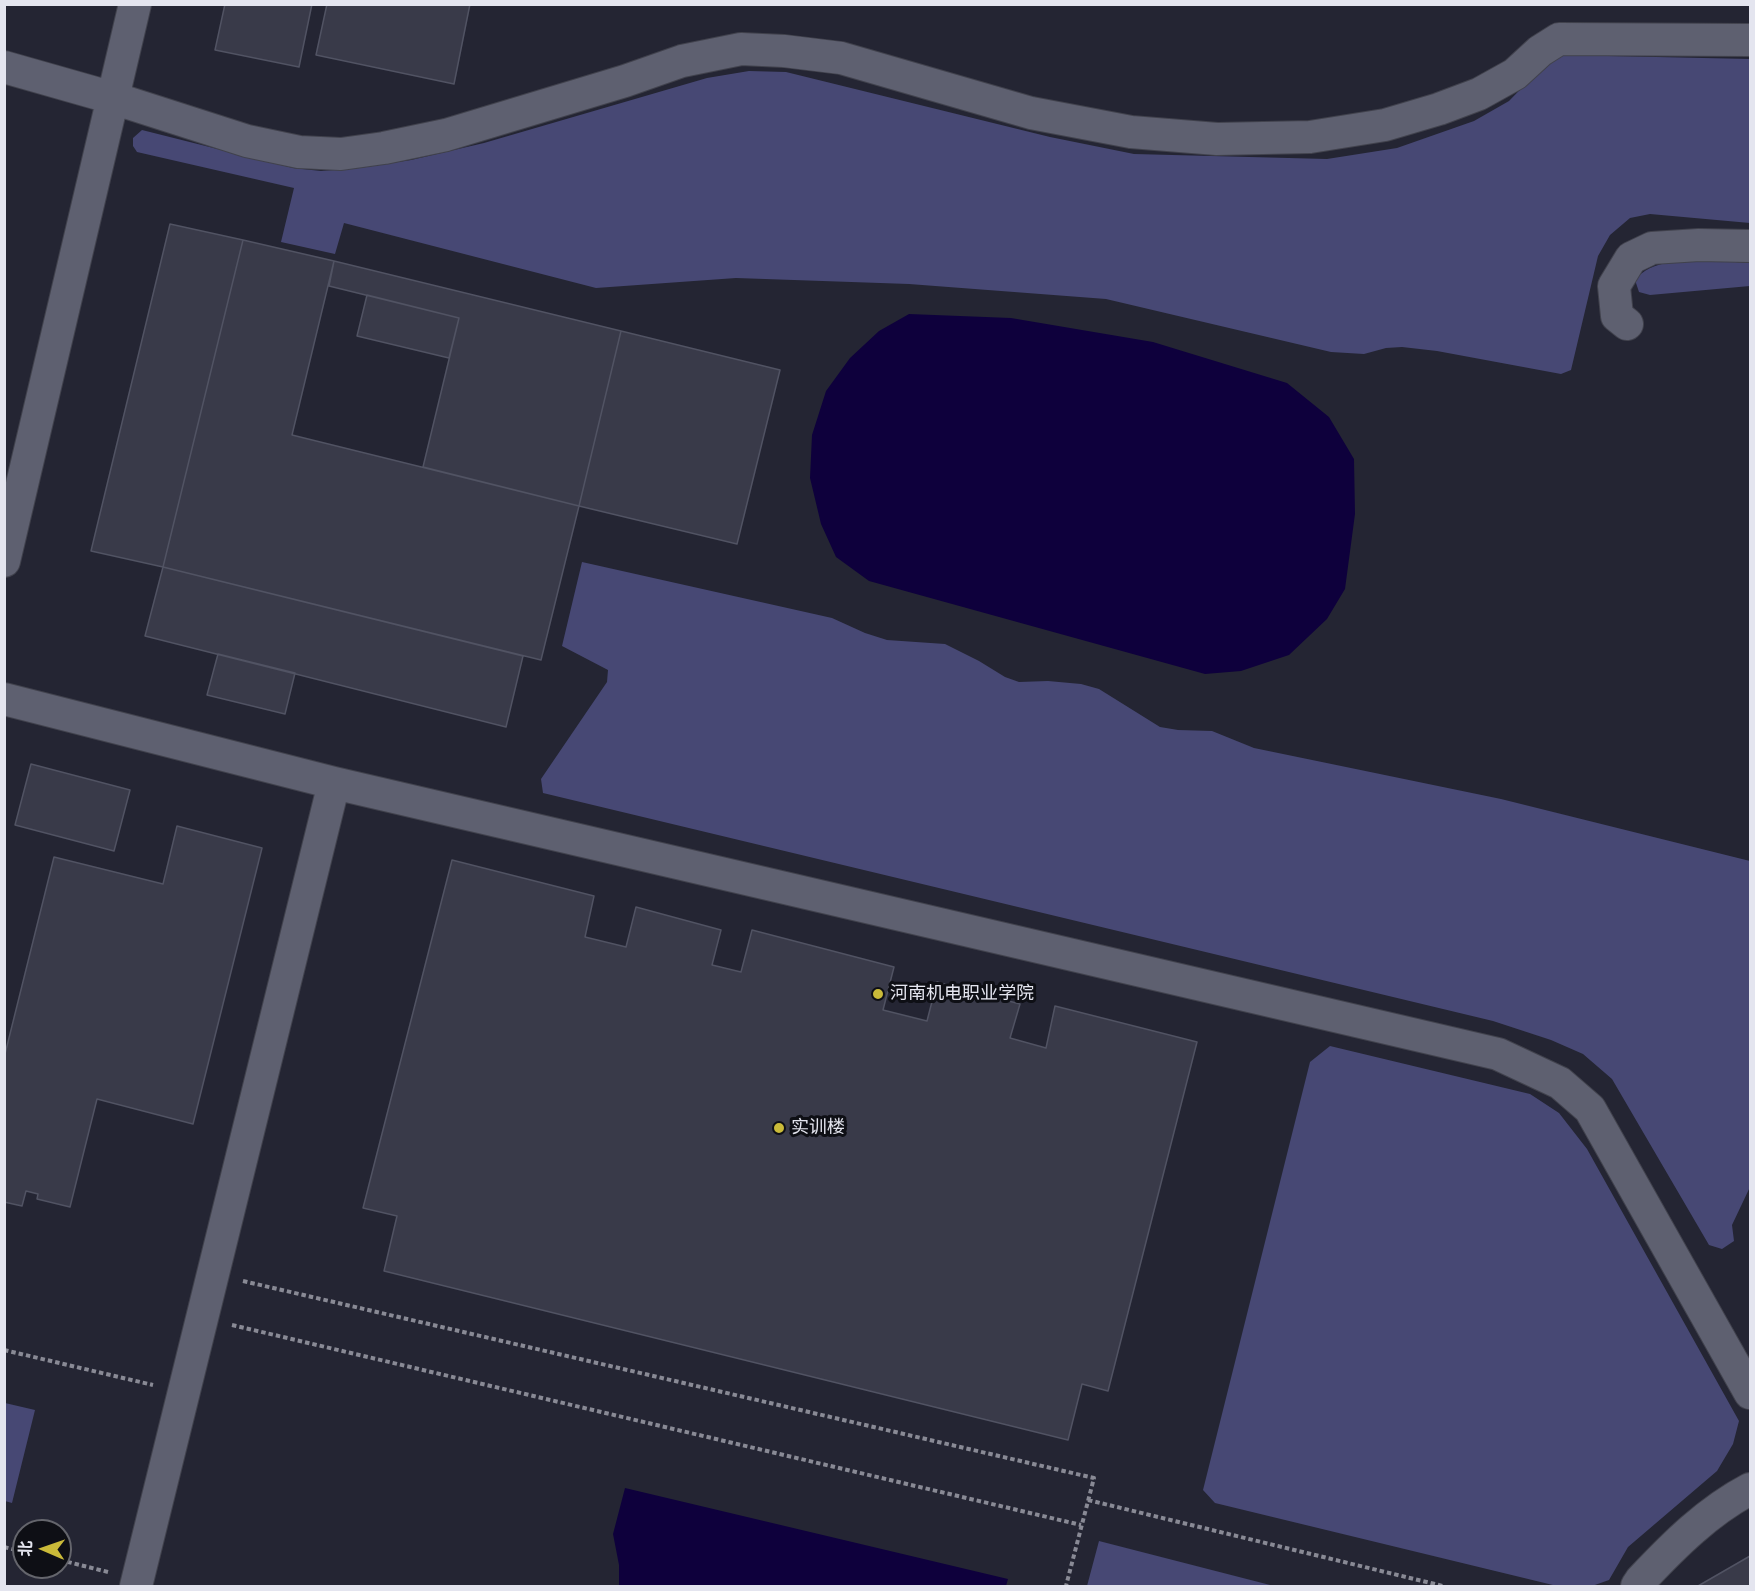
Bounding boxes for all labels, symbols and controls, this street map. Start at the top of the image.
place label: 河南机电职业学院 [890,983,1034,1005]
marker: 河南机电职业学院 [871,987,885,1001]
place label: 实训楼 [791,1117,845,1139]
marker: 实训楼 [772,1121,786,1135]
north arrow [12,1519,72,1579]
text: 北 [16,1540,35,1557]

